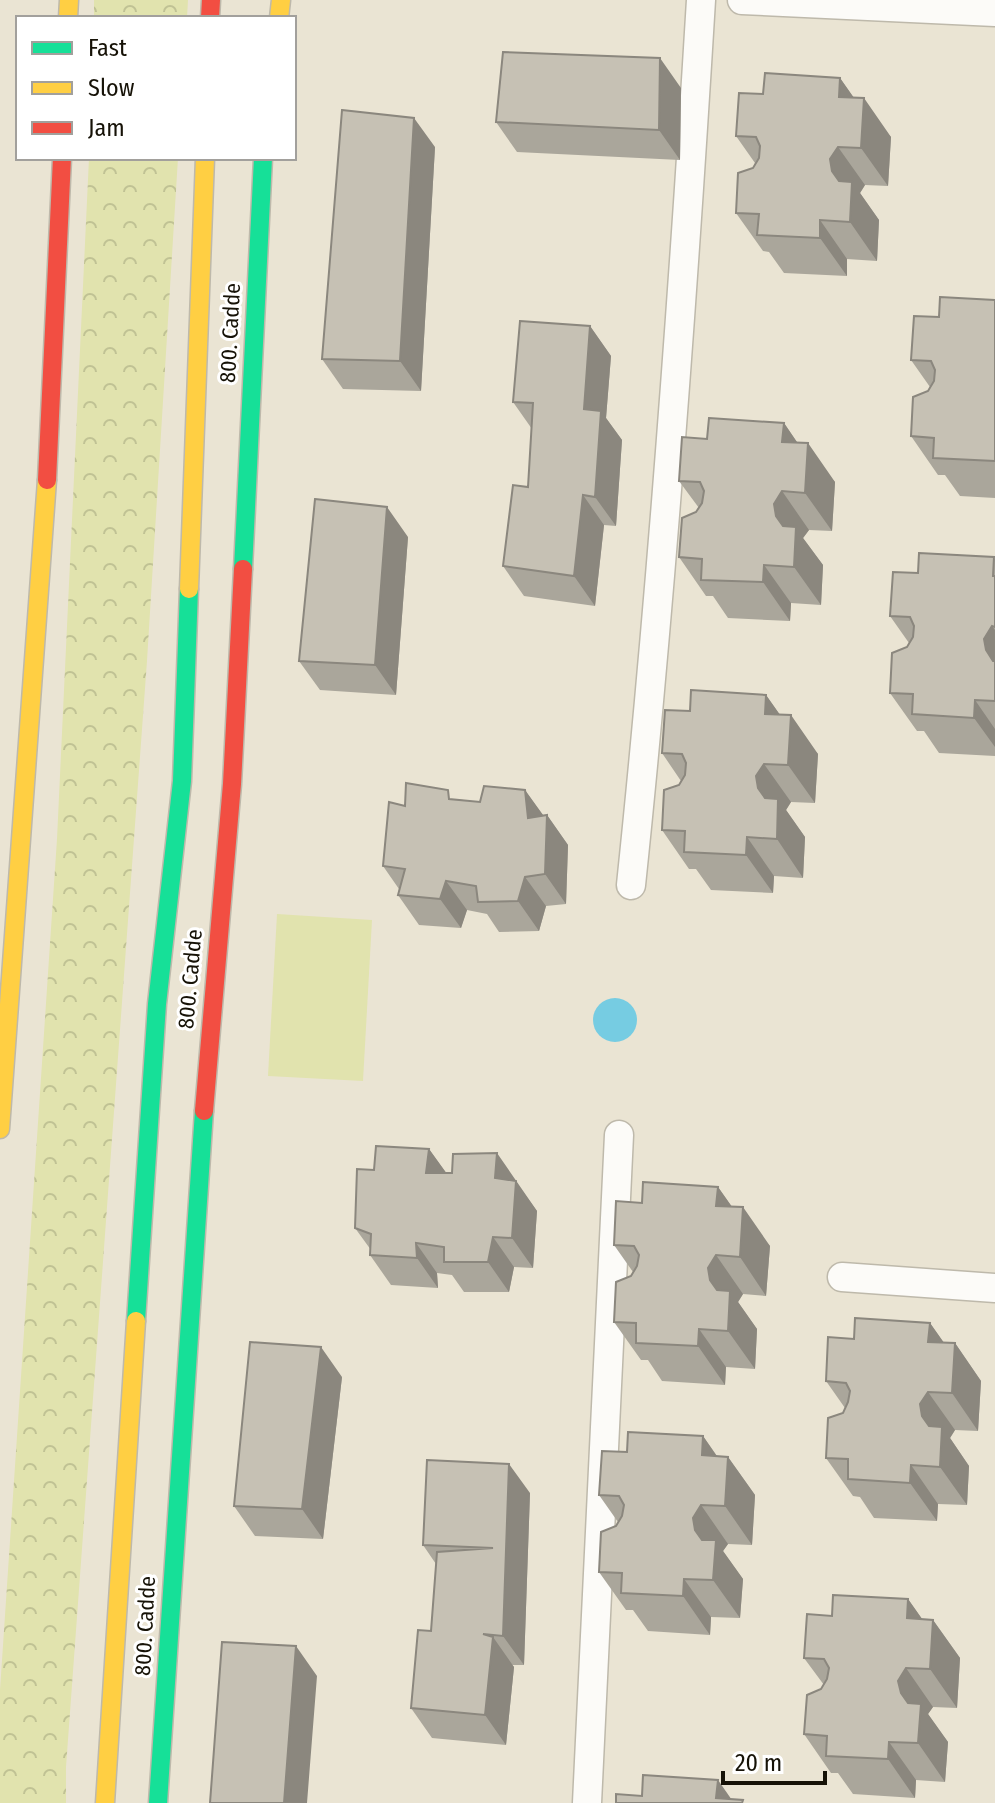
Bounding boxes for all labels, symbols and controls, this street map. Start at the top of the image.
legend [16,16,296,160]
text: Fast [88,34,127,62]
text: Slow [88,74,135,102]
text: Jam [88,114,125,142]
street label: 800. Cadde [214,282,246,384]
street label: 800. Cadde [172,928,208,1030]
street label: 800. Cadde [129,1575,161,1677]
scale bar [723,1735,825,1785]
text: 20 m [735,1749,782,1777]

